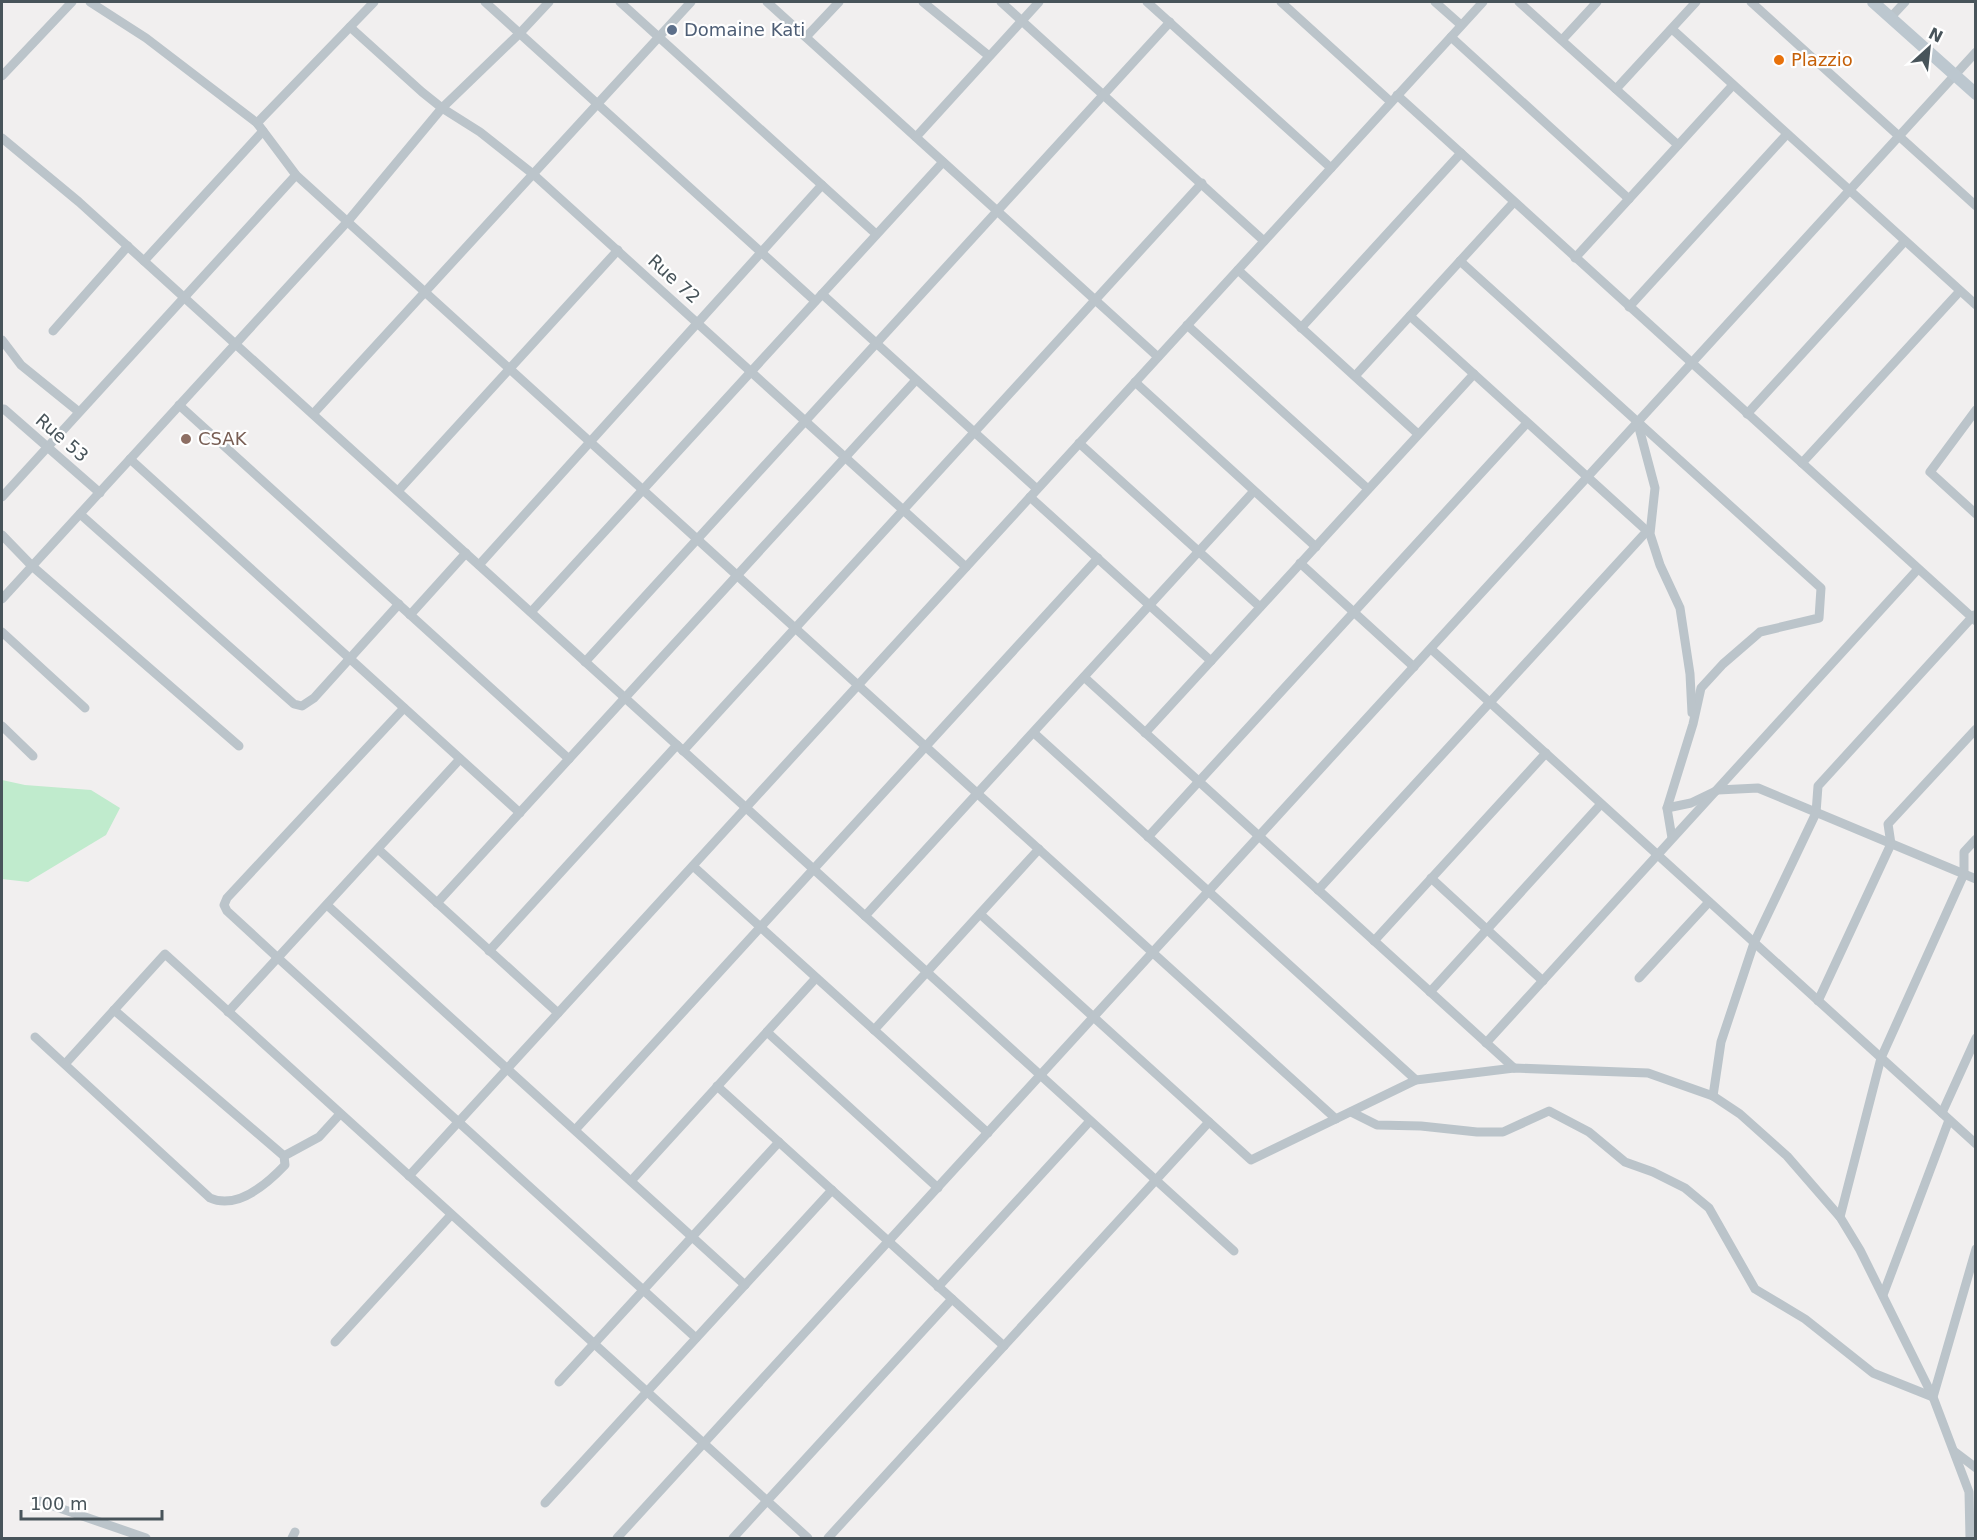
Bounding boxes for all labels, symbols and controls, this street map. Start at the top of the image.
north arrow [1899,18,1959,78]
place label: Domaine Kati [684,19,805,40]
marker: Domaine Kati [665,23,679,37]
text: N [1925,24,1946,47]
place label: Plazzio [1791,49,1853,70]
marker: Plazzio [1772,53,1786,67]
street label: Rue 72 [644,250,705,307]
street label: Rue 53 [32,409,93,466]
place label: CSAK [198,428,248,449]
marker: CSAK [179,432,193,446]
scale bar [21,1483,162,1521]
text: 100 m [30,1493,88,1514]

